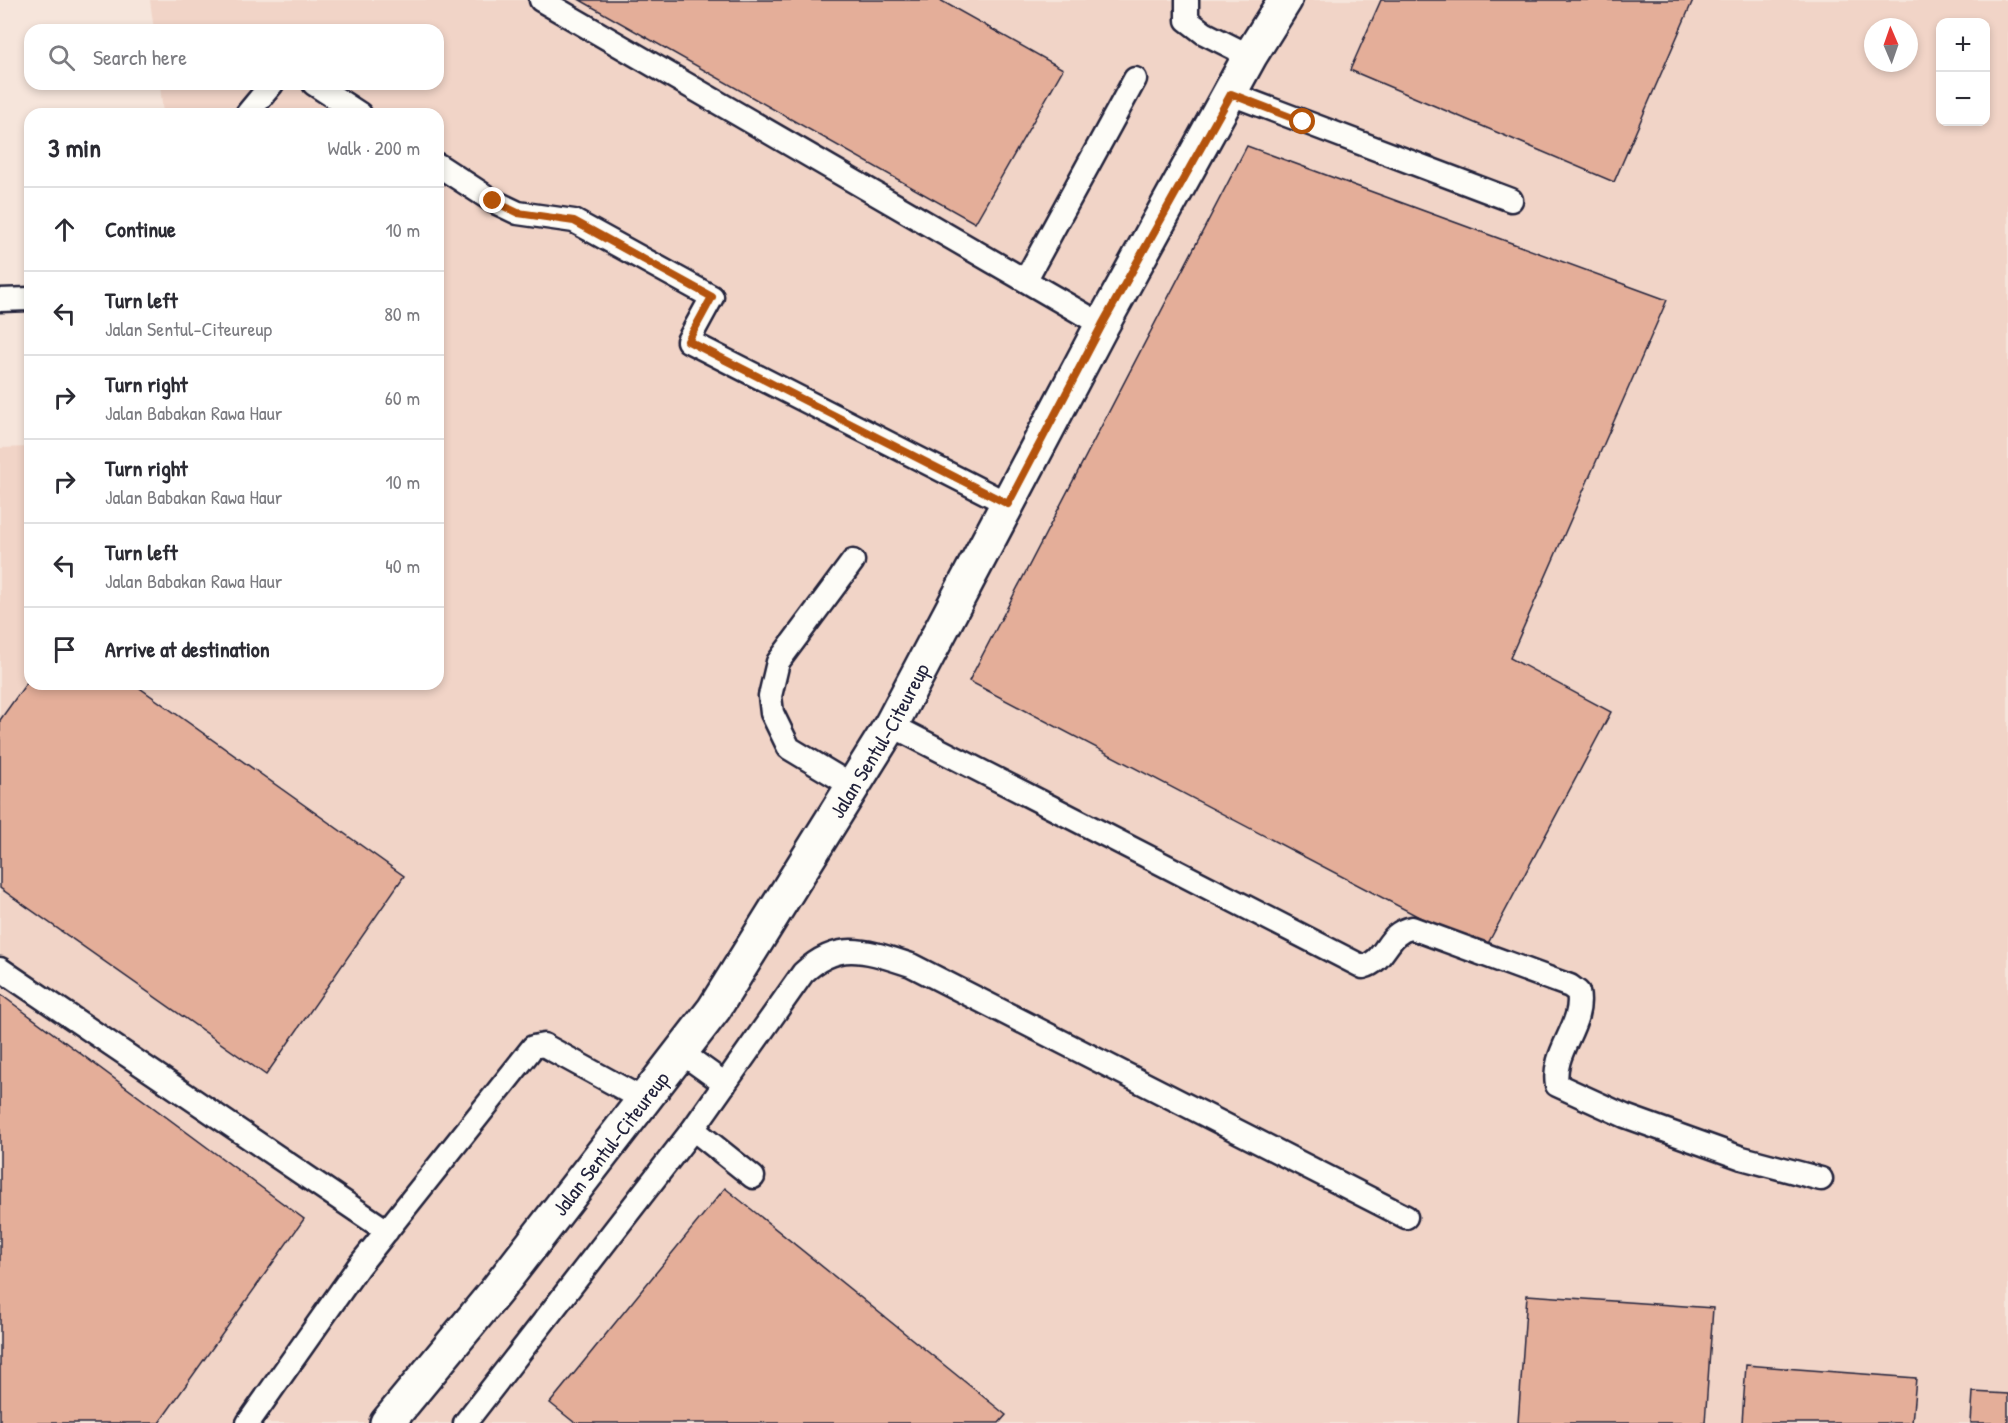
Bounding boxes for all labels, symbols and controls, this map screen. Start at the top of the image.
north arrow [1864,18,1918,72]
map controls [1936,18,1990,126]
button: + [1936,18,1990,72]
search box [24,24,444,90]
icon: search [45,41,78,74]
text: Search here [93,42,187,72]
button: − [1936,72,1990,126]
route start [1289,108,1315,134]
text: 3 min [48,130,101,165]
text: Walk · 200 m [328,134,420,161]
route end [479,187,505,213]
icon: ahead [48,213,81,246]
text: Continue [105,214,176,244]
text: 10 m [386,216,420,243]
text: Turn left [105,285,178,315]
icon: left [48,297,81,330]
text: 80 m [384,300,420,327]
text: Jalan Sentul-Citeureup [105,315,272,342]
text: Turn right [105,369,188,399]
icon: right [48,381,81,414]
text: 60 m [385,384,420,411]
text: Jalan Babakan Rawa Haur [105,399,282,426]
text: Turn right [105,453,188,483]
icon: right [48,465,81,498]
text: 10 m [386,468,420,495]
text: Jalan Babakan Rawa Haur [105,483,282,510]
text: Turn left [105,537,178,567]
icon: left [48,549,81,582]
text: 40 m [385,552,420,579]
text: Jalan Babakan Rawa Haur [105,567,282,594]
icon: arrive [48,633,81,666]
text: Arrive at destination [105,634,270,664]
street label: Jalan Sentul-Citeureup [822,658,936,823]
street label: Jalan Sentul-Citeureup [545,1065,675,1221]

